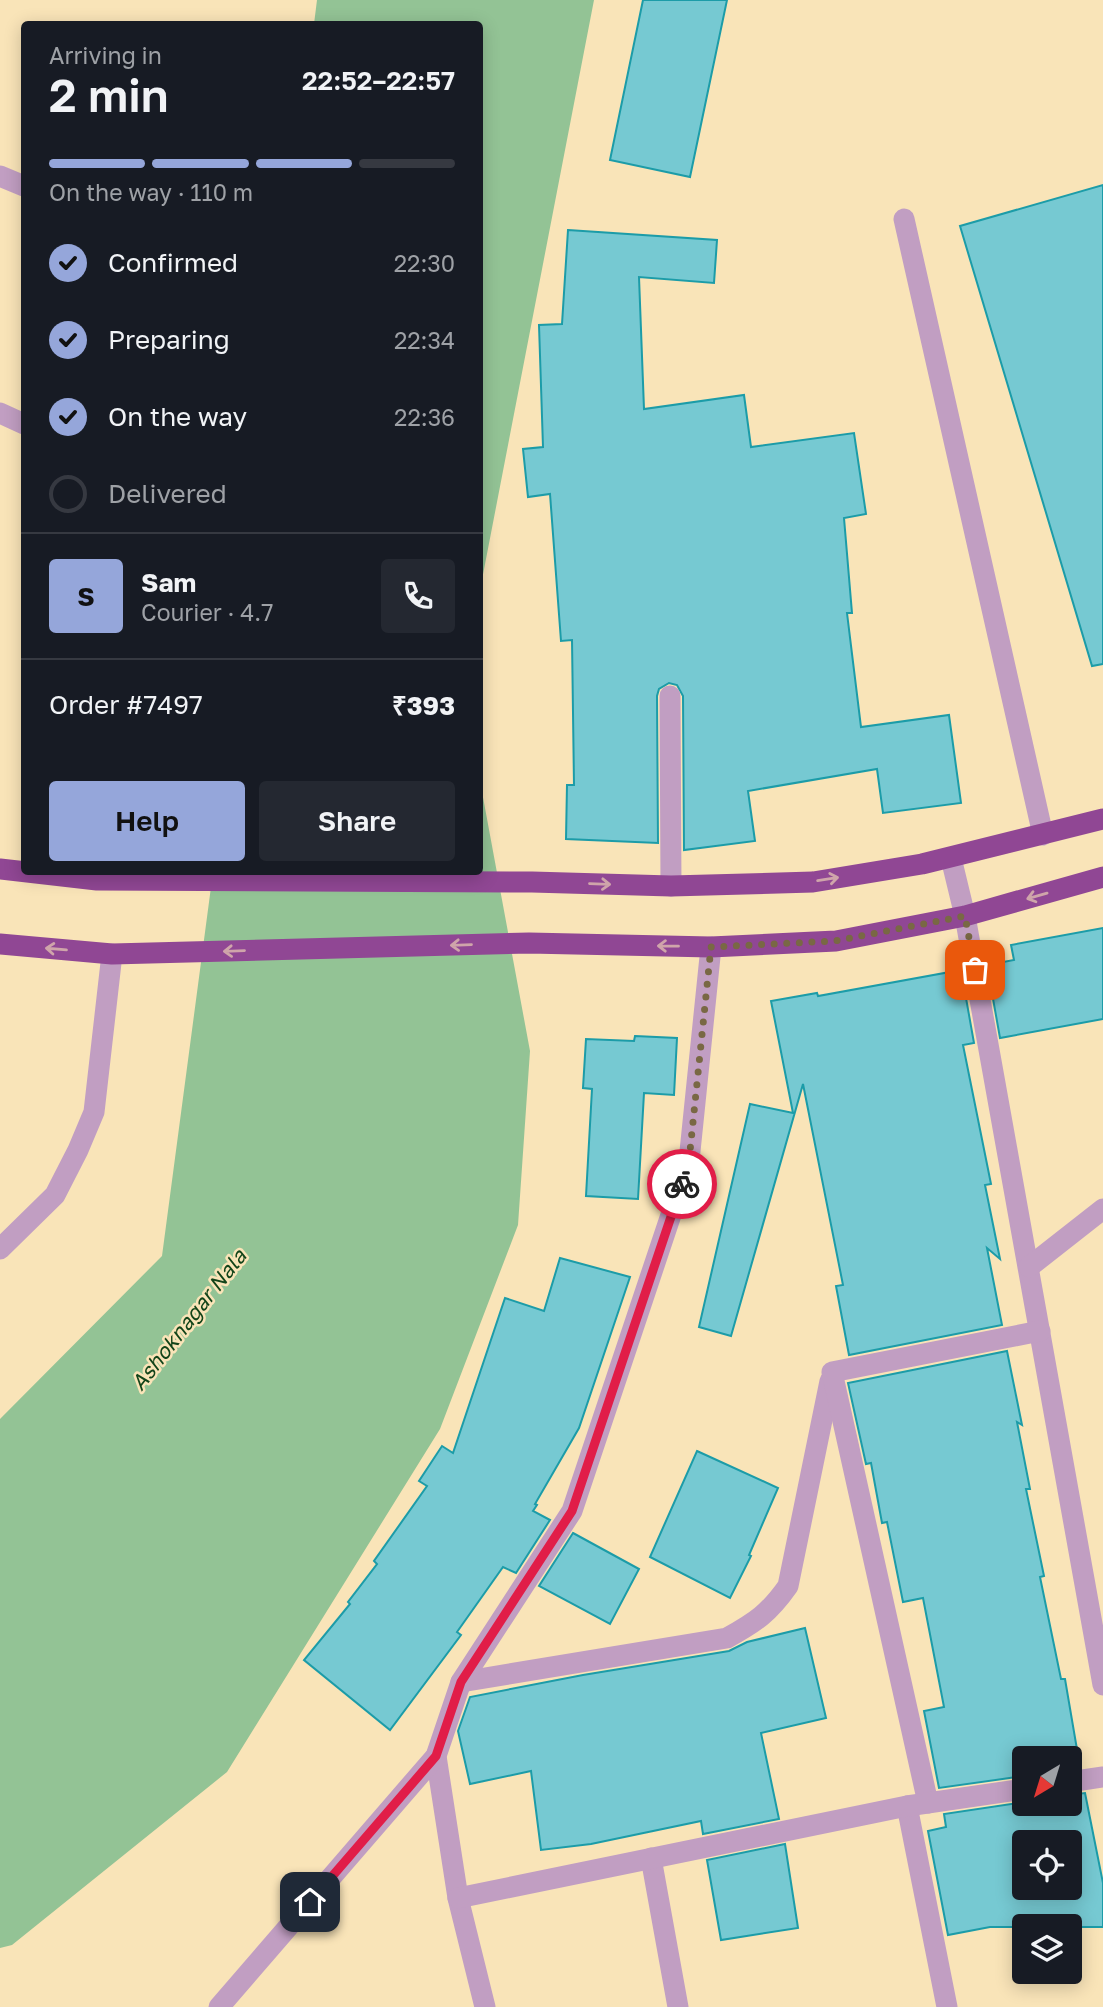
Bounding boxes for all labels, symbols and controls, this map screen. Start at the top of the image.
text: Arriving in [49,41,162,69]
text: 22:52–22:57 [302,65,455,96]
text: 2 min [49,67,169,122]
text: On the way · 110 m [49,178,253,206]
icon: check [49,244,87,282]
text: Confirmed [108,247,238,278]
text: 22:30 [394,249,455,277]
icon: check [49,321,87,359]
text: Preparing [108,324,230,355]
text: 22:34 [394,326,455,354]
icon: check [49,398,87,436]
text: On the way [108,401,247,432]
text: 22:36 [394,403,455,431]
text: Delivered [108,478,227,509]
button: phone [381,559,455,633]
text: Sam [141,567,196,598]
text: S [77,581,95,612]
text: Courier · 4.7 [141,598,273,626]
text: Order #7497 [49,689,203,720]
text: ₹393 [392,690,455,721]
button: Help [49,781,245,861]
button: Share [259,781,455,861]
one-way arrow [816,872,838,885]
one-way arrow [589,877,612,890]
one-way arrow [1026,890,1048,903]
one-way arrow [450,938,473,951]
one-way arrow [657,939,680,953]
pin [945,940,1005,1000]
one-way arrow [45,942,68,955]
one-way arrow [223,944,246,958]
icon: bag [956,951,994,989]
courier [647,1149,717,1219]
icon: bike [663,1165,701,1203]
water label: Ashoknagar Nala [125,1243,252,1395]
north arrow [1012,1746,1082,1816]
map controls [1012,1746,1082,1984]
button: locate [1012,1830,1082,1900]
pin [280,1872,340,1932]
icon: home [291,1883,329,1921]
button: layers [1012,1914,1082,1984]

